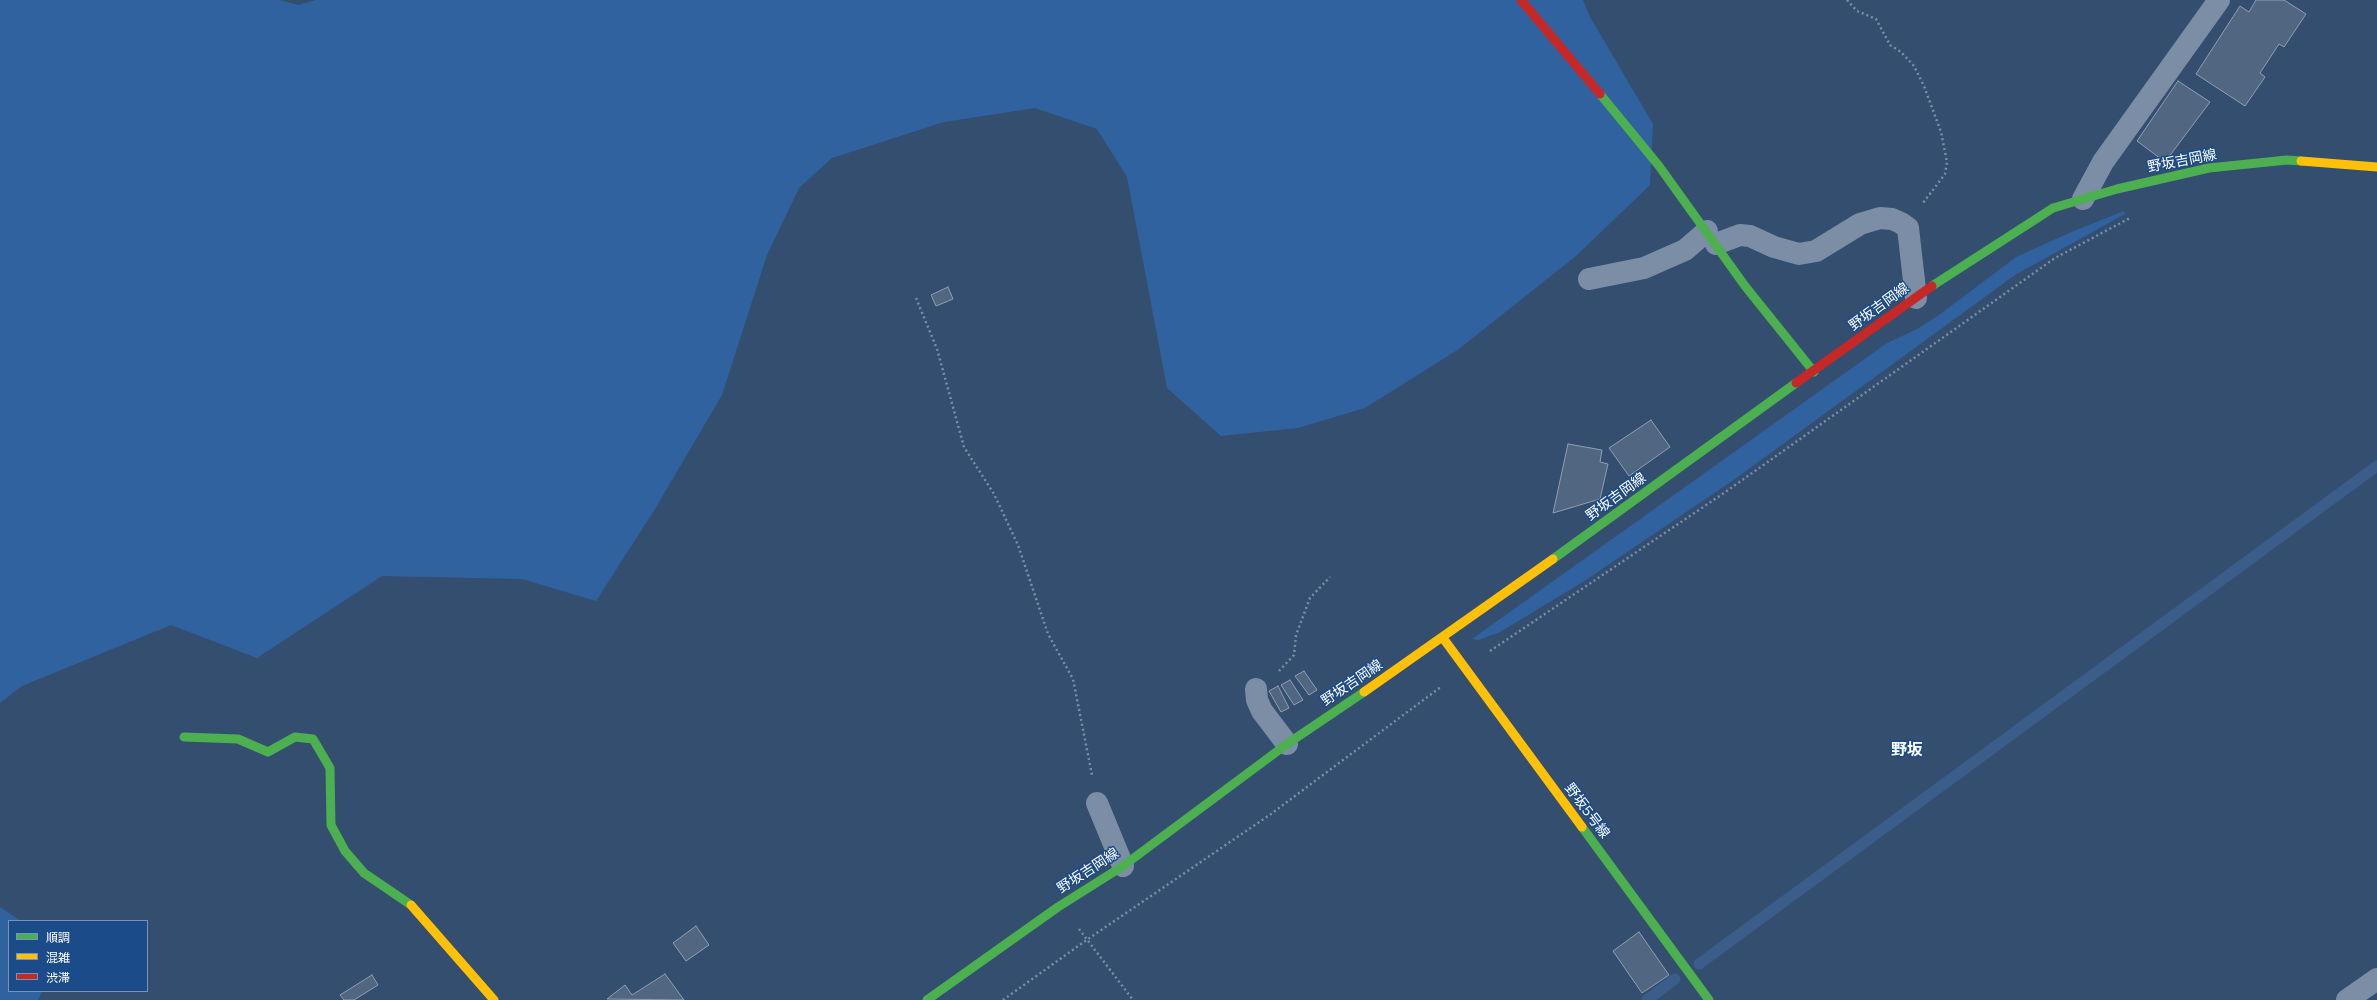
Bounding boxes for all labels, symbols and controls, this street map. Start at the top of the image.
street label: 野坂吉岡線 [2146,146,2218,176]
street label: 野坂吉岡線 [1846,280,1912,334]
street label: 野坂吉岡線 [1583,470,1649,524]
street label: 野坂吉岡線 [1318,656,1386,710]
district label: 野坂 [1891,740,1923,760]
street label: 野坂5号線 [1561,780,1613,842]
street label: 野坂吉岡線 [1054,845,1122,897]
legend [8,920,148,992]
text: 順調 [46,930,70,945]
text: 混雑 [46,950,70,965]
text: 渋滞 [46,970,70,985]

